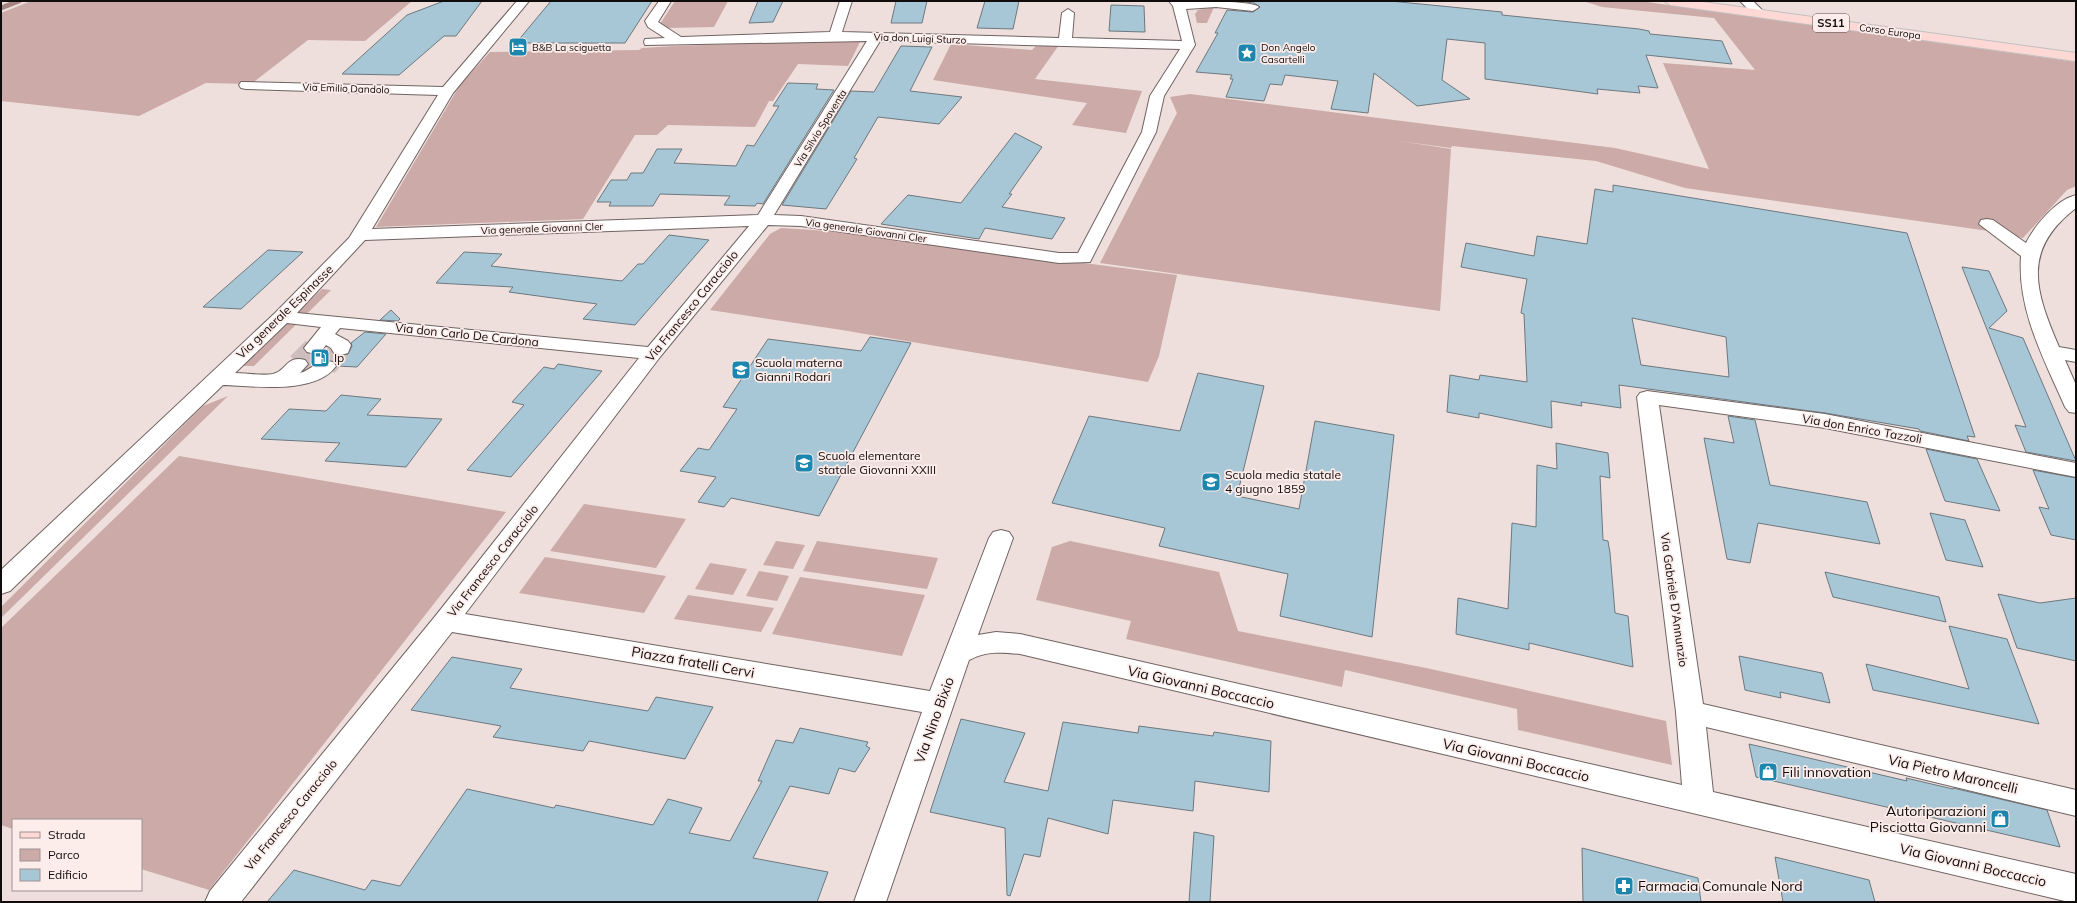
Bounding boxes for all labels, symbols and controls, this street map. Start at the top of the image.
road number: SS11 [1813,14,1849,32]
street label: Corso Europa [1858,21,1922,42]
street label: Via don Luigi Sturzo [873,30,967,47]
hotel icon: B&B La sciguetta [507,36,529,58]
place label: B&B La sciguetta [532,41,611,54]
place label: Don Angelo Casartelli [1261,41,1316,66]
place icon: Don Angelo Casartelli [1236,42,1258,64]
street label: Via Emilio Dandolo [302,80,390,97]
street label: Via Silvio Spaventa [791,87,850,170]
street label: Via generale Giovanni Cler [804,216,928,245]
street label: Via generale Giovanni Cler [481,220,604,237]
street label: Via Francesco Caracciolo [642,247,741,364]
street label: Via generale Espinasse [233,262,336,362]
street label: Via don Carlo De Cardona [394,319,540,350]
fuel station icon: Ip [309,347,331,369]
place label: Ip [334,350,344,365]
place label: Scuola materna Gianni Rodari [755,355,842,384]
school or university icon: Scuola materna Gianni Rodari [730,359,752,381]
street label: Via don Enrico Tazzoli [1801,411,1923,446]
place label: Scuola elementare statale Giovanni XXIII [818,448,936,477]
school or university icon: Scuola elementare statale Giovanni XXIII [793,452,815,474]
place label: Scuola media statale 4 giugno 1859 [1225,467,1341,496]
school or university icon: Scuola media statale 4 giugno 1859 [1200,471,1222,493]
street label: Via Francesco Caracciolo [444,501,541,620]
street label: Via Gabriele D'Annunzio [1658,532,1691,668]
street label: Piazza fratelli Cervi [630,642,756,682]
street label: Via Giovanni Boccaccio [1126,661,1276,713]
street label: Via Nino Bixio [910,674,958,766]
street label: Via Giovanni Boccaccio [1441,734,1591,786]
street label: Via Pietro Maroncelli [1886,750,2020,798]
street label: Via Francesco Caracciolo [241,756,340,873]
shop icon: Fili innovation [1757,761,1779,783]
place label: Fili innovation [1782,763,1871,781]
place label: Autoriparazioni Pisciotta Giovanni [1870,802,1986,836]
shop icon: Autoriparazioni Pisciotta Giovanni [1989,808,2011,830]
legend [12,819,142,891]
text: Strada [48,827,86,842]
street label: Via Giovanni Boccaccio [1898,839,2048,891]
text: Parco [48,847,80,862]
text: Edificio [48,867,88,882]
pharmacy icon: Farmacia Comunale Nord [1613,875,1635,897]
place label: Farmacia Comunale Nord [1638,877,1803,895]

